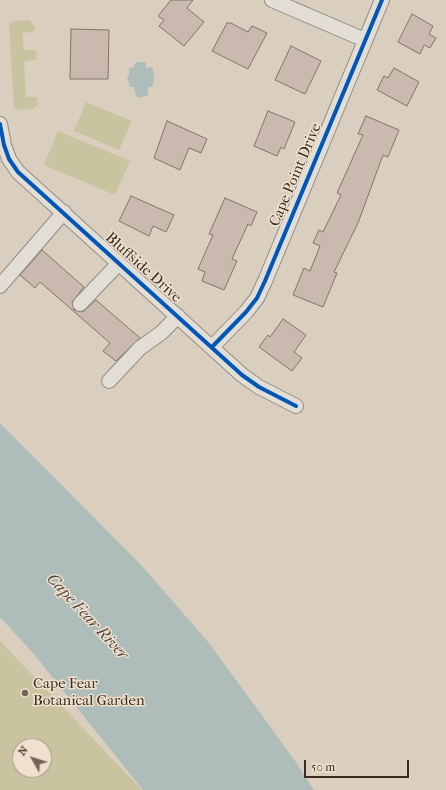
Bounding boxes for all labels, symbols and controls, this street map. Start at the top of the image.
street label: Cape Point Drive [266,121,326,229]
street label: Bluffside Drive [101,229,185,307]
water label: Cape Fear River [42,570,132,664]
place label: Cape Fear Botanical Garden [33,675,145,710]
marker: Cape Fear Botanical Garden [20,688,30,698]
north arrow [12,738,52,778]
text: N [15,743,31,758]
scale bar [306,752,411,778]
text: 50 m [311,760,335,774]

